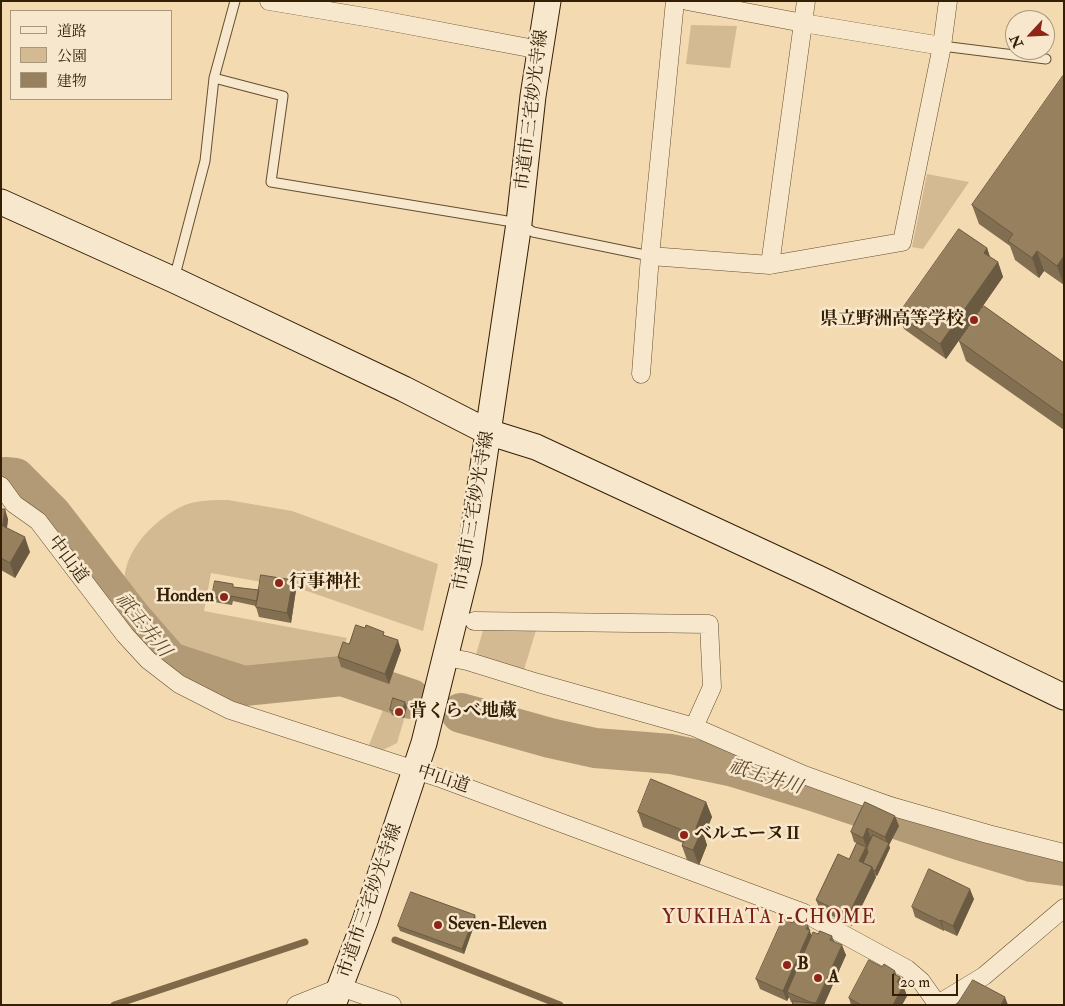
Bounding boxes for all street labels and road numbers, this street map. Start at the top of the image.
street label: 市道市三宅妙光寺線 [512,28,554,192]
street label: 市道市三宅妙光寺線 [450,429,500,593]
street label: 中山道 [42,532,92,588]
street label: 中山道 [414,761,472,799]
street label: 市道市三宅妙光寺線 [334,821,408,981]

